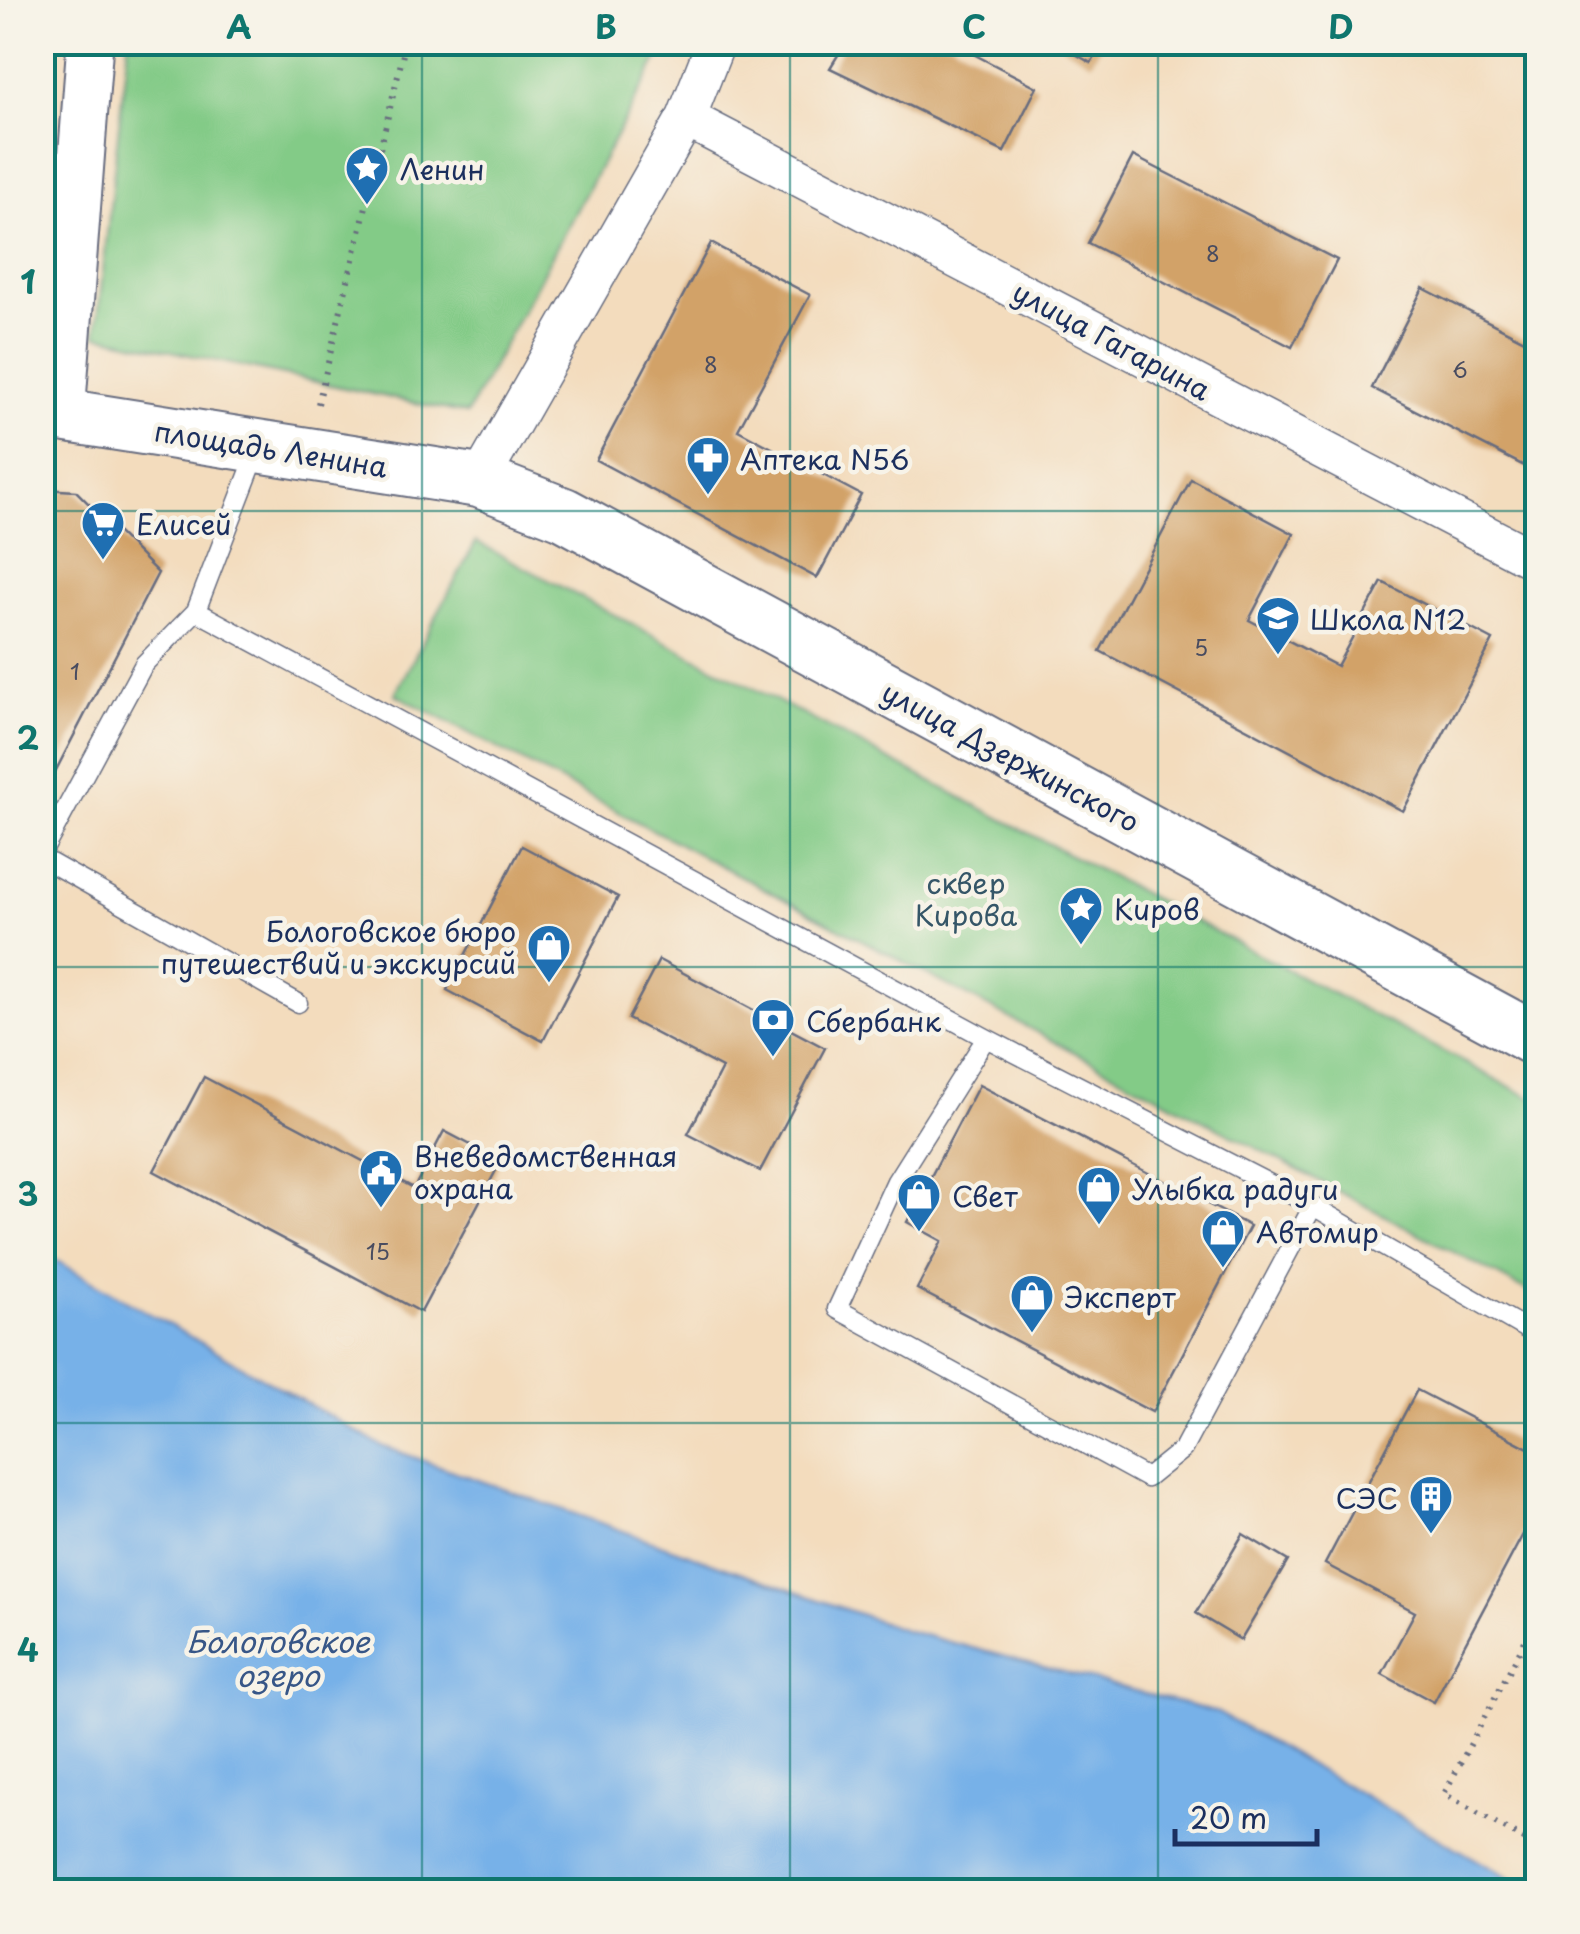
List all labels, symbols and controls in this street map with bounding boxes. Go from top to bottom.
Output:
text: A [226,2,252,50]
text: B [595,2,617,50]
text: C [962,2,986,50]
text: D [1328,2,1354,50]
place icon: Ленин [344,145,390,206]
place label: Ленин [400,147,485,190]
house number: 8 [1206,236,1220,269]
text: 1 [20,257,36,305]
street label: улица Гагарина [1005,270,1219,410]
house number: 8 [704,347,718,380]
house number: 6 [1452,352,1468,385]
street label: площадь Ленина [151,408,391,488]
pharmacy icon: Аптека N56 [685,435,731,496]
place label: Аптека N56 [740,437,909,480]
supermarket icon: Елисей [80,500,126,561]
place label: Елисей [136,502,232,545]
school or university icon: Школа N12 [1255,595,1301,656]
place label: Школа N12 [1310,597,1466,640]
house number: 5 [1194,630,1208,663]
house number: 1 [70,654,80,687]
street label: улица Дзержинского [874,670,1148,842]
text: 2 [17,713,39,761]
park label: сквер Кирова [915,861,1018,936]
place icon: Киров [1058,885,1104,946]
place label: Киров [1114,887,1200,930]
place label: Бологовское бюро путешествий и экскурсий [161,909,516,984]
shop icon: Бологовское бюро путешествий и экскурсий [526,923,572,984]
bank icon: Сбербанк [750,997,796,1058]
place label: Сбербанк [806,999,941,1042]
place label: Вневедомственная охрана [414,1134,677,1209]
public building icon: Вневедомственная охрана [358,1148,404,1209]
shop icon: Улыбка радуги [1076,1165,1122,1226]
place label: Улыбка радуги [1132,1167,1339,1210]
text: 3 [18,1169,38,1217]
shop icon: Свет [896,1172,942,1233]
place label: Свет [952,1174,1018,1217]
shop icon: Автомир [1200,1208,1246,1269]
place label: Автомир [1256,1210,1379,1253]
house number: 15 [366,1234,390,1267]
shop icon: Эксперт [1009,1273,1055,1334]
place label: Эксперт [1064,1275,1176,1318]
building icon: СЭС [1408,1474,1454,1535]
place label: СЭС [1335,1476,1398,1519]
water label: Бологовское озеро [186,1618,371,1697]
text: 4 [17,1625,39,1673]
scale bar [1175,1784,1318,1846]
text: 20 m [1190,1794,1267,1839]

